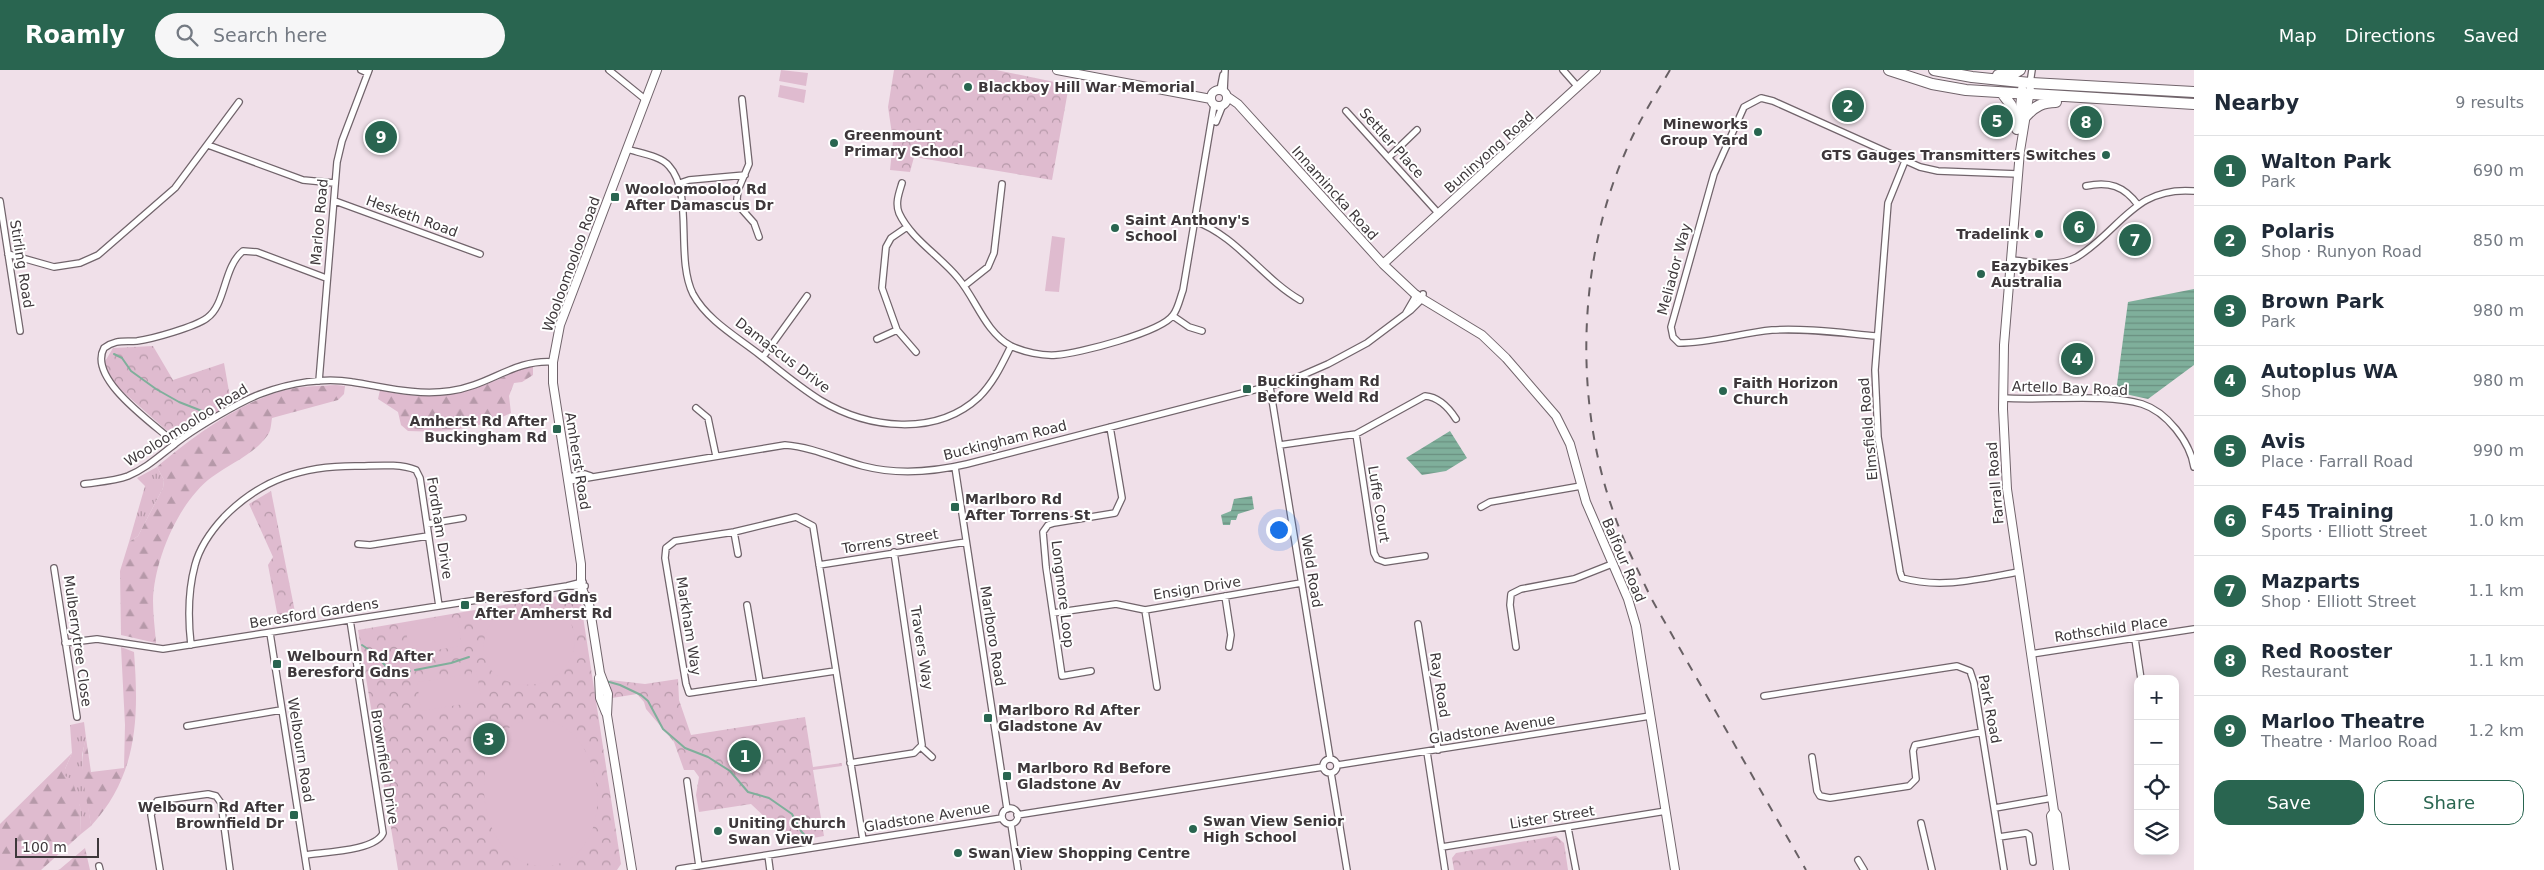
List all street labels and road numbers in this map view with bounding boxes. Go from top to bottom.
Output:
street label: Settler Place [1356,105,1428,181]
street label: Buninyong Road [1441,108,1537,196]
street label: Innamincka Road [1289,143,1381,243]
street label: Marloo Road [307,178,331,266]
street label: Hesketh Road [364,192,460,240]
street label: Wooloomooloo Road [539,194,603,334]
street label: Stirling Road [7,219,37,309]
street label: Meliador Way [1654,221,1694,317]
street label: Damascus Drive [732,314,834,396]
street label: Elmsfield Road [1856,377,1880,481]
street label: Artello Bay Road [2012,378,2128,398]
street label: Wooloomooloo Road [121,380,251,470]
street label: Amherst Road [562,411,594,511]
street label: Buckingham Road [942,417,1068,463]
street label: Farrall Road [1983,441,2007,525]
street label: Luffe Court [1365,464,1393,544]
street label: Fordham Drive [424,476,456,580]
street label: Balfour Road [1599,516,1649,604]
street label: Torrens Street [840,525,940,557]
street label: Weld Road [1298,533,1326,609]
street label: Longmore Loop [1048,539,1078,649]
street label: Ensign Drive [1152,573,1242,603]
street label: Mulberrytree Close [61,574,95,708]
street label: Markham Way [673,575,705,677]
street label: Marlboro Road [977,585,1009,687]
street label: Beresford Gardens [248,595,380,631]
street label: Travers Way [907,604,937,691]
street label: Rothschild Place [2053,613,2169,645]
street label: Ray Road [1427,651,1453,719]
street label: Park Road [1975,673,2005,745]
street label: Welbourn Road [285,696,317,804]
street label: Brownfield Drive [368,708,402,826]
street label: Gladstone Avenue [1428,711,1556,747]
street label: Gladstone Avenue [863,799,991,835]
street label: Lister Street [1508,802,1596,832]

